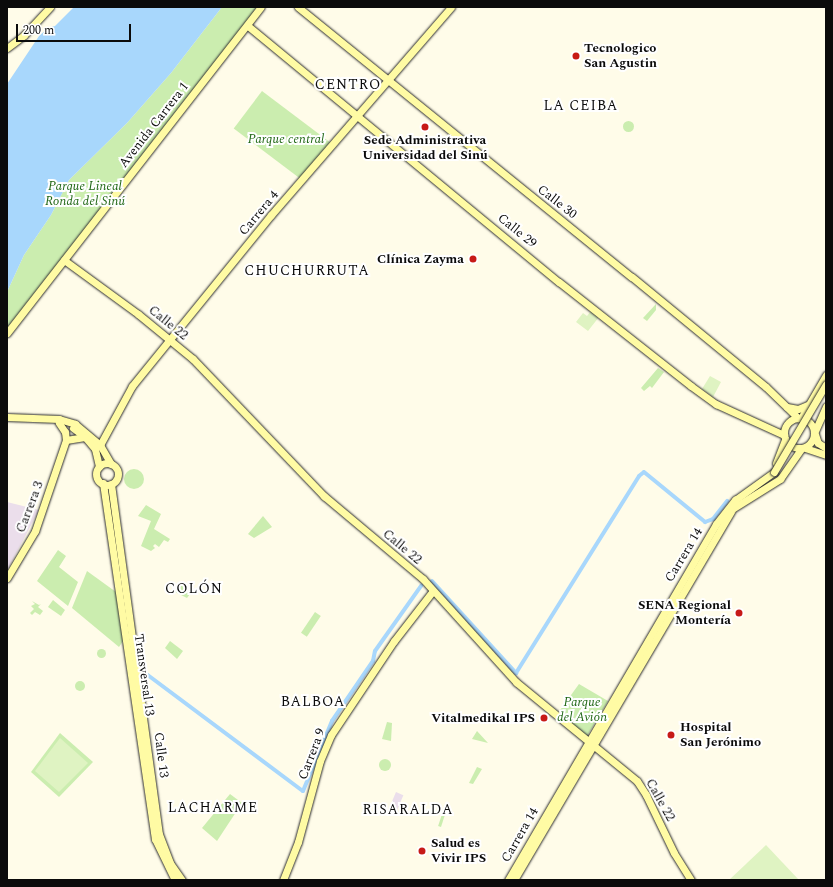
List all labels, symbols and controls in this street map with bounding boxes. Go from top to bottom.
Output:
scale bar [18,16,133,42]
text: 200 m [23,21,54,40]
place label: Tecnologico San Agustin [584,41,657,72]
marker: Tecnologico San Agustin [571,51,581,61]
district label: CENTRO [315,77,381,93]
street label: Avenida Carrera 1 [116,79,192,171]
district label: LA CEIBA [544,98,618,114]
marker: Sede Administrativa Universidad del Sinú [420,122,430,132]
park label: Parque central [248,131,324,147]
place label: Sede Administrativa Universidad del Sinú [362,133,488,164]
park label: Parque Lineal Ronda del Sinú [45,179,125,210]
street label: Calle 30 [534,182,580,222]
street label: Carrera 4 [236,187,282,239]
street label: Calle 29 [494,210,540,252]
place label: Clínica Zayma [377,251,464,267]
marker: Clínica Zayma [467,253,479,265]
district label: CHUCHURRUTA [244,263,370,279]
street label: Calle 22 [145,302,191,344]
street label: Carrera 3 [13,479,47,535]
street label: Carrera 14 [662,525,706,585]
street label: Calle 22 [379,526,425,568]
district label: COLÓN [165,581,223,597]
place label: SENA Regional Montería [638,598,731,629]
marker: SENA Regional Montería [734,608,744,618]
street label: Transversal 13 [131,633,157,717]
district label: BALBOA [281,694,345,710]
park label: Parque del Avión [557,695,607,726]
place label: Vitalmedikal IPS [431,710,535,726]
marker: Vitalmedikal IPS [538,712,550,724]
place label: Hospital San Jerónimo [680,720,761,751]
street label: Carrera 9 [295,726,329,782]
marker: Hospital San Jerónimo [665,729,677,741]
street label: Calle 13 [150,731,172,779]
street label: Calle 22 [642,776,678,824]
district label: LACHARME [168,800,258,816]
district label: RISARALDA [363,802,453,818]
street label: Carrera 14 [498,805,542,865]
place label: Salud es Vivir IPS [431,836,486,867]
marker: Salud es Vivir IPS [416,845,428,857]

